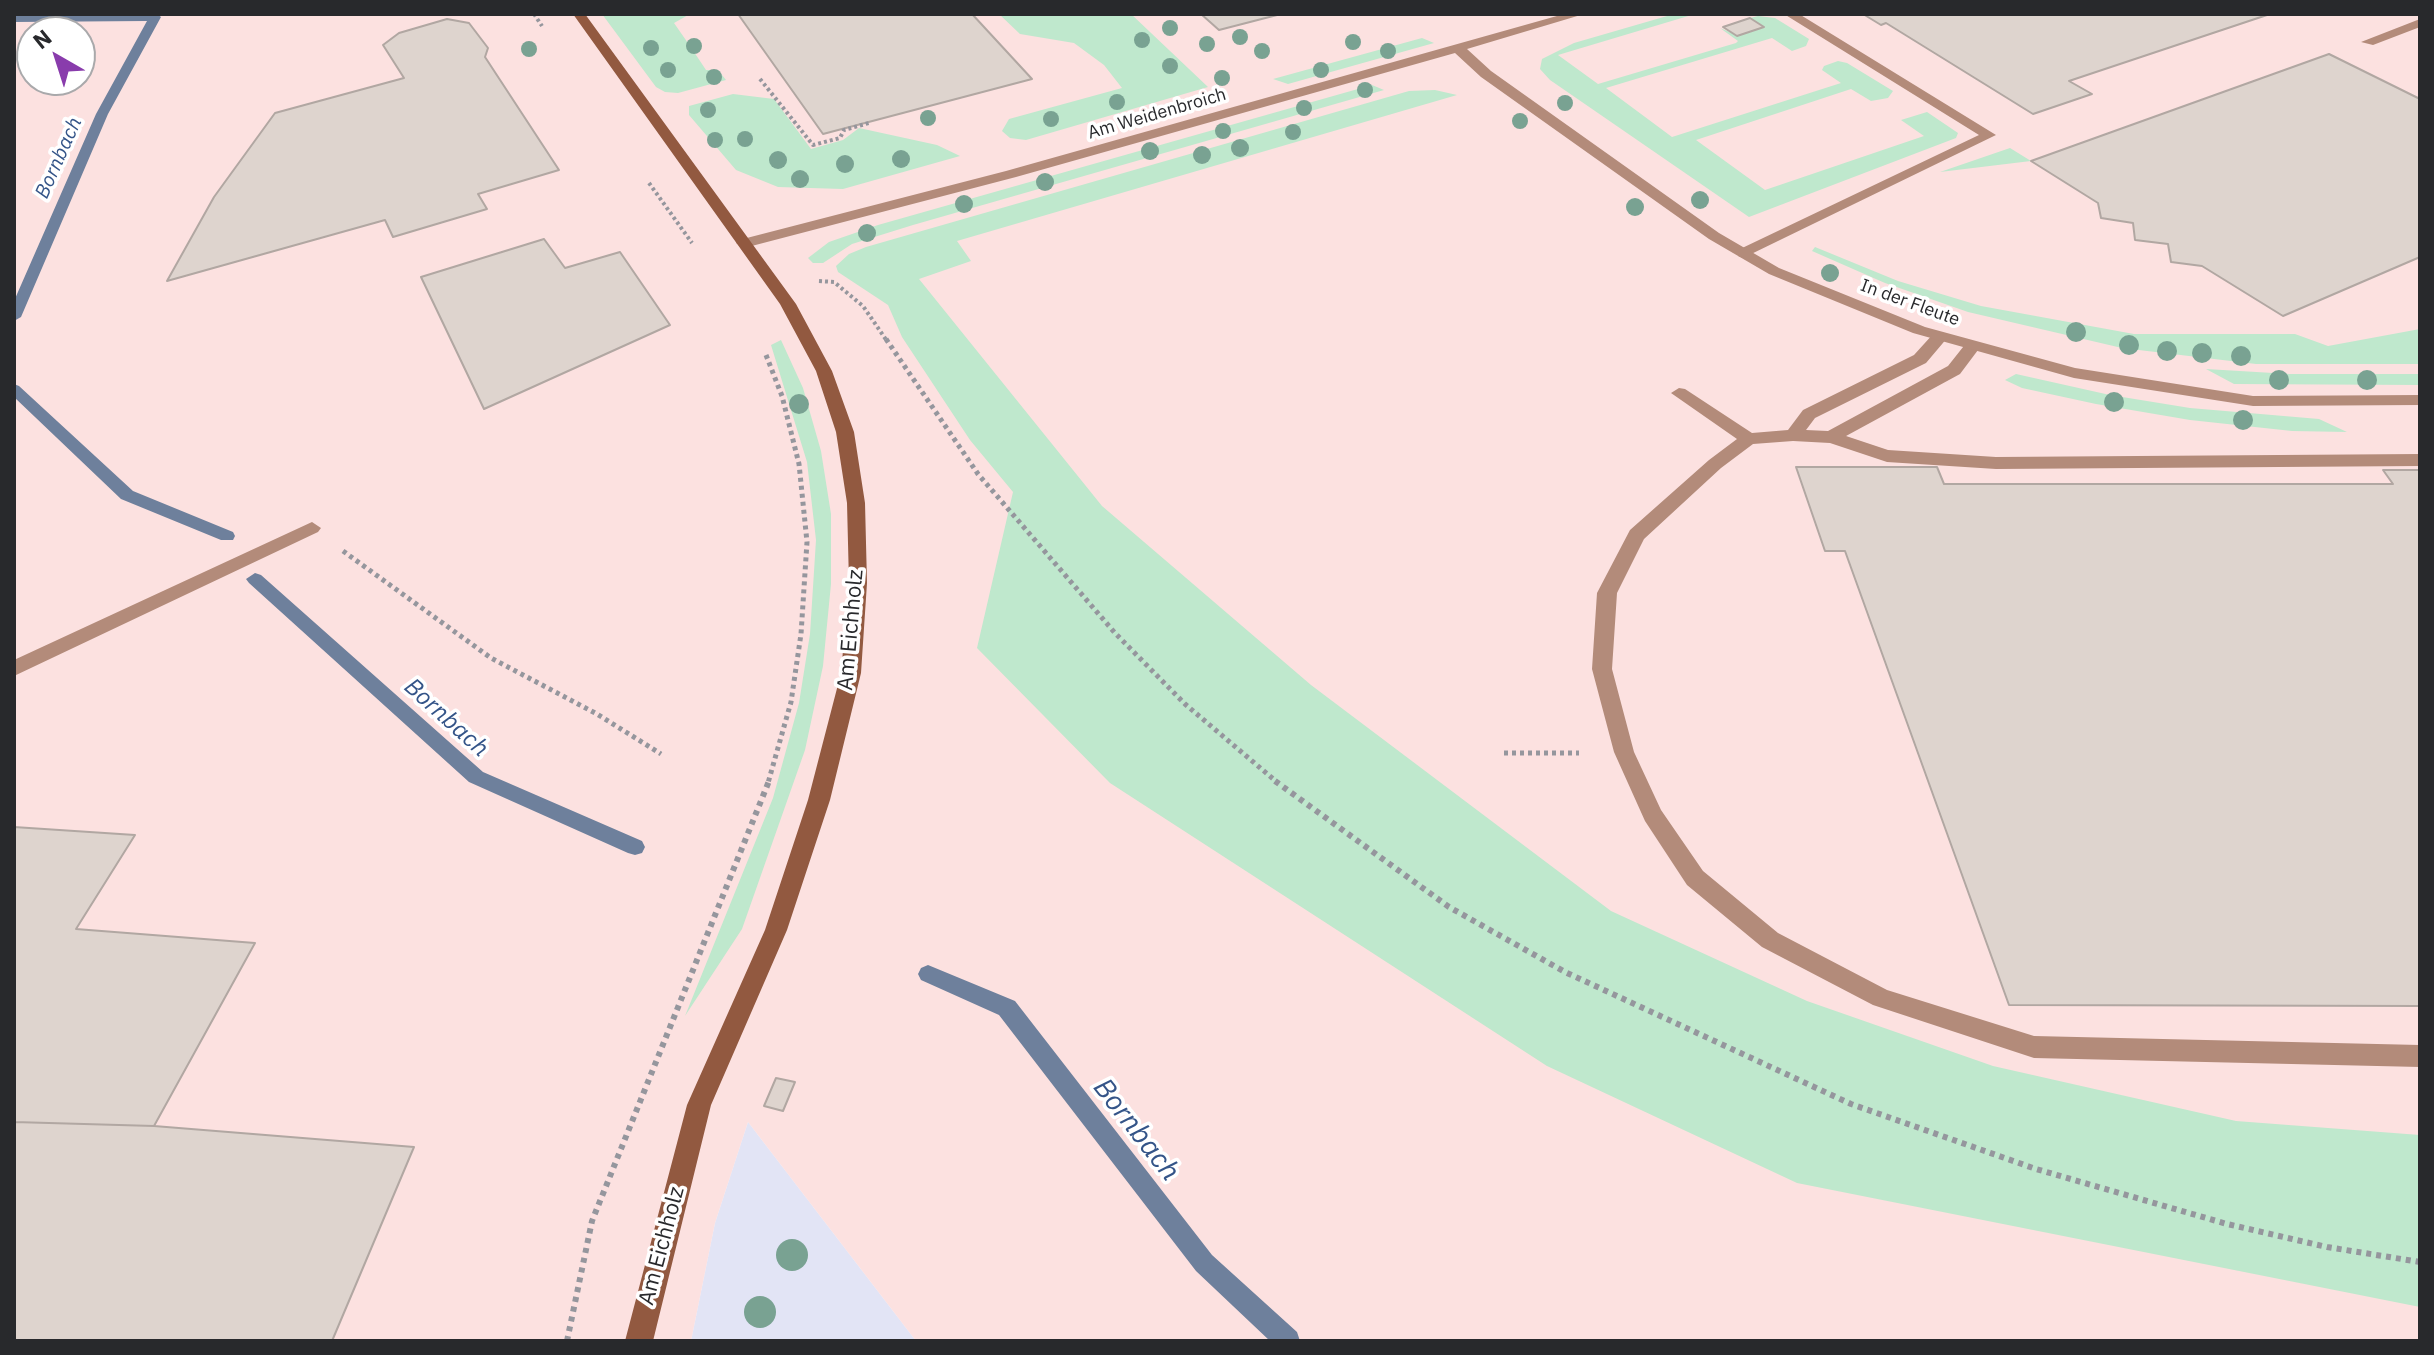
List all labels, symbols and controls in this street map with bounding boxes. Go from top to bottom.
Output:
north arrow [16,16,96,96]
text: N [27,22,57,55]
street label: Am Weidenbroich [1085,84,1229,144]
water label: Bornbach [31,114,87,202]
street label: In der Fleute [1857,275,1963,331]
street label: Am Eichholz [833,568,869,692]
water label: Bornbach [398,673,494,763]
water label: Bornbach [1086,1072,1186,1188]
street label: Am Eichholz [634,1184,690,1308]

